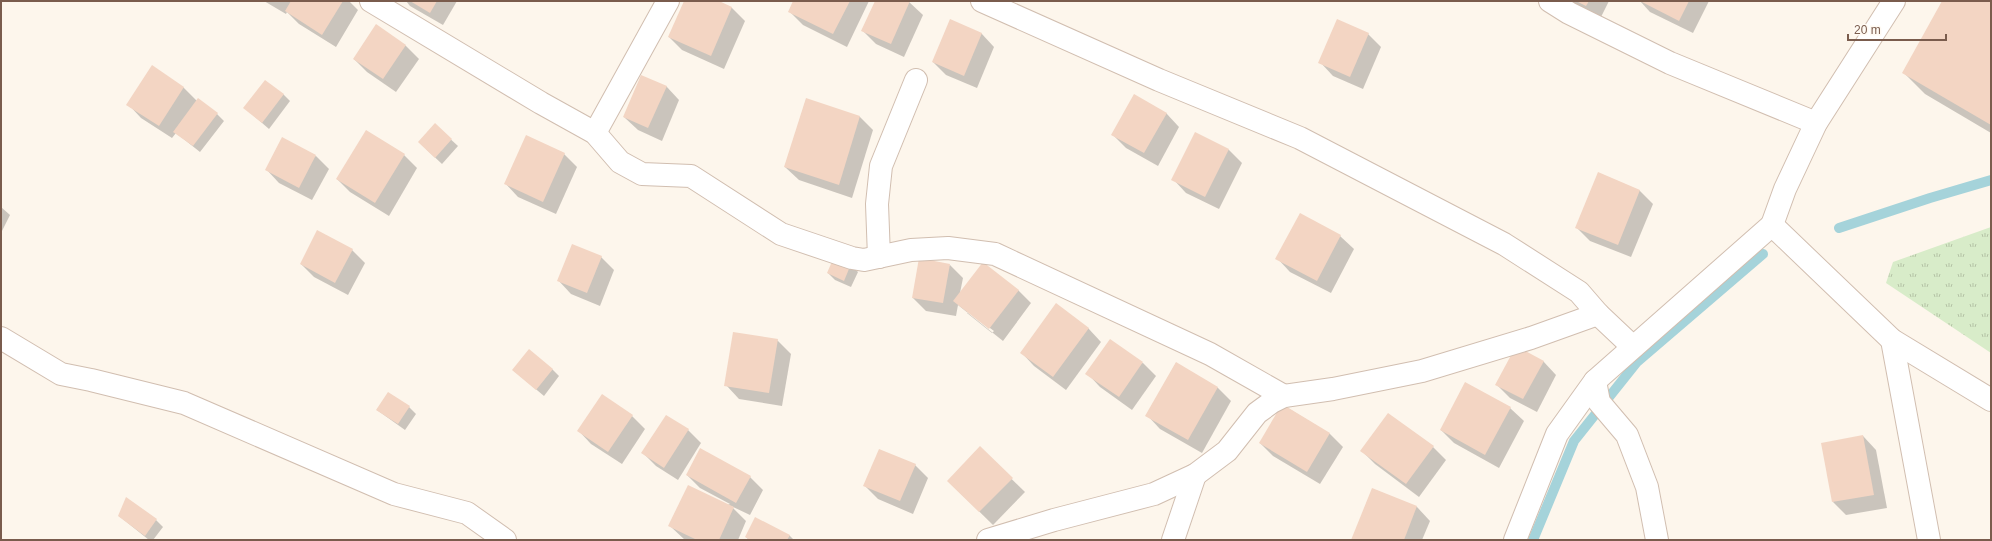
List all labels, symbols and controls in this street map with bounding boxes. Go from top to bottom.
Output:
scale bar [1848,16,1946,42]
text: 20 m [1854,23,1881,37]

